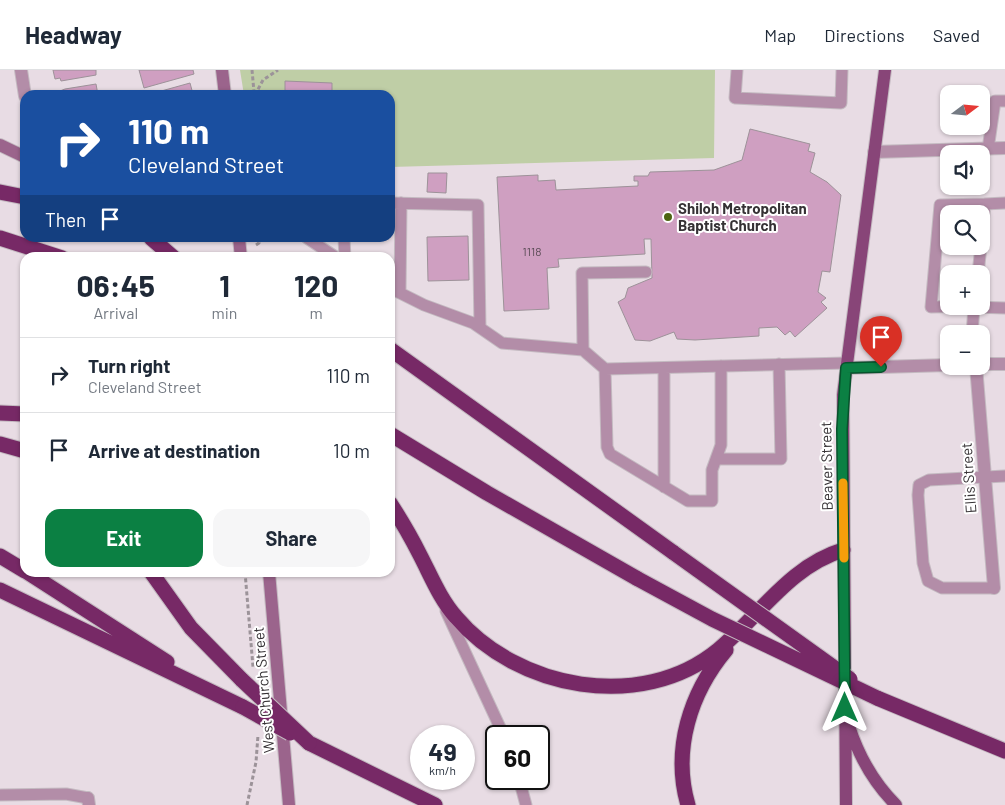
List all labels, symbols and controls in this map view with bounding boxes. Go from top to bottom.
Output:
text: Headway [25,20,122,49]
text: Map [764,24,796,46]
text: Directions [824,24,905,46]
text: Saved [933,24,980,46]
north arrow [940,85,990,135]
map controls [940,85,990,375]
text: 110 m [128,109,209,151]
icon: right [45,110,110,175]
button: sound [940,145,990,195]
text: Cleveland Street [128,151,284,177]
place label: Shiloh Metropolitan Baptist Church [678,199,807,234]
icon: arrive [96,205,124,233]
button: search [940,205,990,255]
text: Then [45,208,86,231]
marker: Shiloh Metropolitan Baptist Church [662,211,674,223]
house number: 1118 [523,244,541,258]
button: + [940,265,990,315]
text: 06:45 [77,267,155,303]
text: 1 [219,267,230,303]
text: 120 [294,267,338,303]
text: Arrival [93,303,138,322]
text: min [211,303,237,322]
text: m [310,303,323,322]
pin [860,316,902,367]
icon: arrive [867,323,895,351]
button: − [940,325,990,375]
text: Turn right [88,354,170,377]
icon: right [45,361,73,389]
text: 110 m [326,364,370,387]
text: Cleveland Street [88,377,202,396]
street label: Beaver Street [816,421,836,511]
icon: arrive [45,436,73,464]
text: Arrive at destination [88,439,260,462]
text: 10 m [333,439,370,462]
street label: Ellis Street [957,442,979,514]
button: Exit [45,509,203,567]
button: Share [213,509,370,567]
street label: West Church Street [249,626,277,754]
position arrow [818,681,870,733]
speed limit sign: 60 [485,725,550,790]
text: 49 [428,736,457,766]
text: km/h [429,763,456,777]

